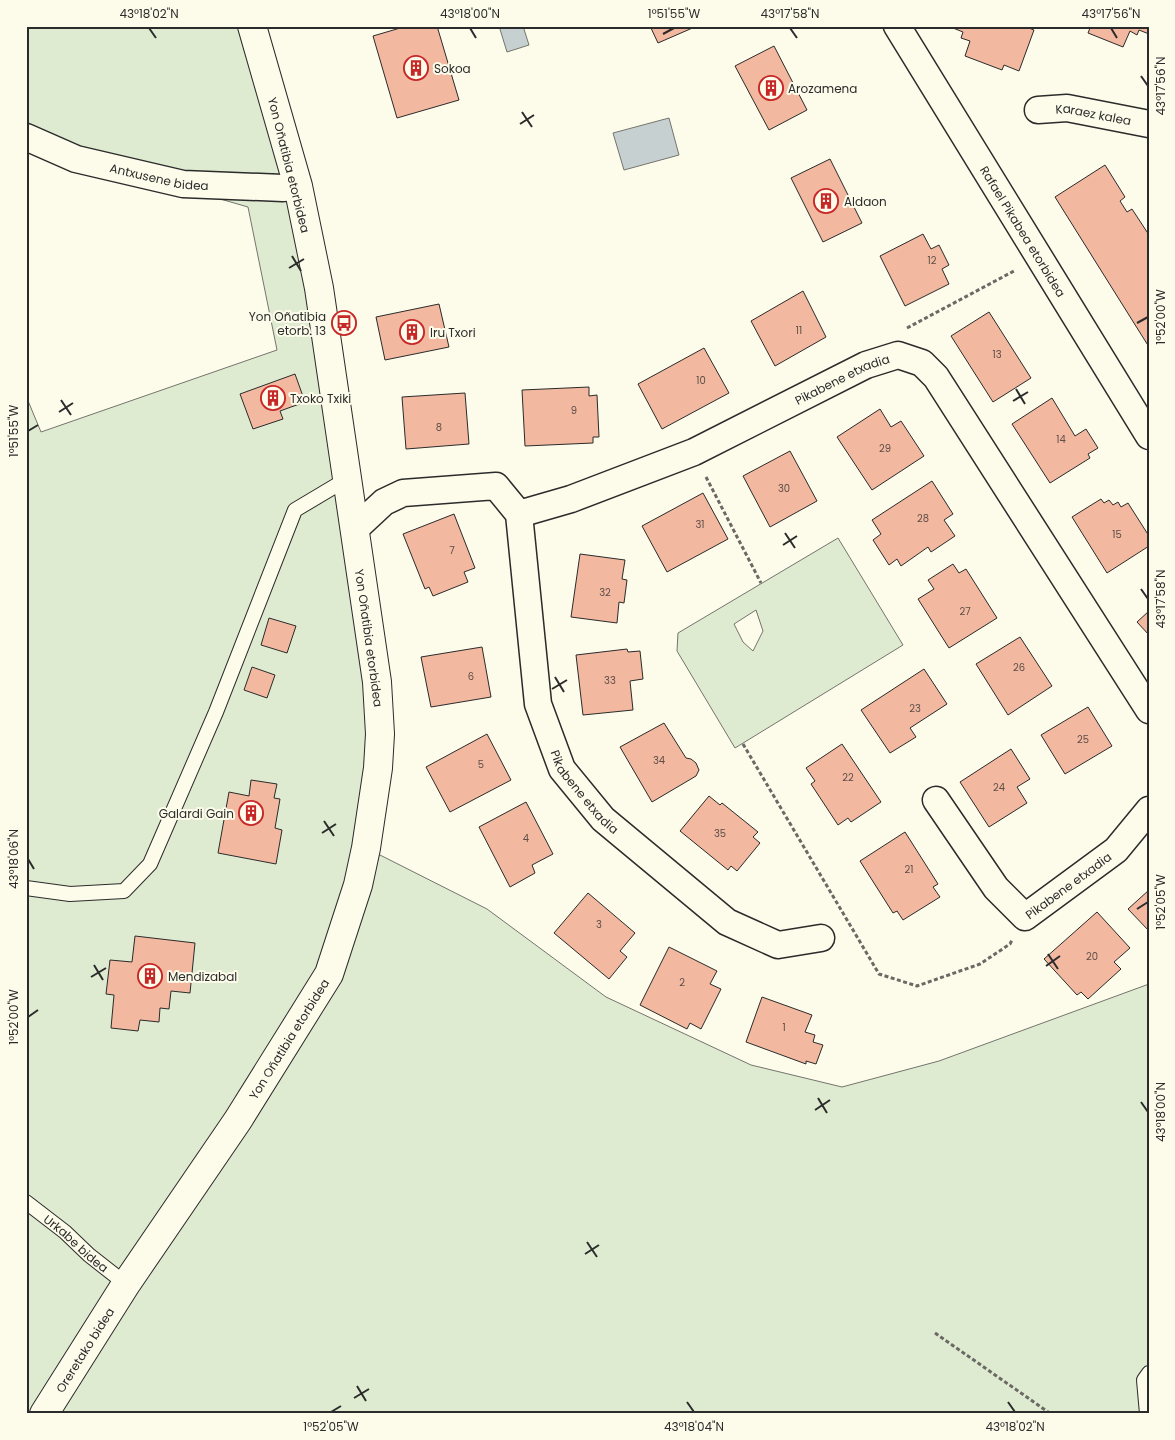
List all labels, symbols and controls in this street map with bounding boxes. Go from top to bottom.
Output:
text: 43°18'02"N [119,5,179,22]
text: 43°18'00"N [440,5,500,22]
text: 1°51'55"W [648,5,700,22]
text: 43°17'58"N [761,5,819,22]
text: 43°17'56"N [1082,5,1140,22]
building icon: Sokoa [403,55,429,81]
text: 43°17'56"N [1152,57,1169,115]
place label: Sokoa [434,60,471,77]
building icon: Arozamena [758,75,784,101]
place label: Arozamena [788,80,857,97]
street label: Yon Oñatibia etorbidea [264,95,314,235]
street label: Karaez kalea [1055,99,1133,129]
street label: Antxusene bidea [108,159,209,194]
street label: Rafael Pikabea etorbidea [976,163,1070,300]
building icon: Aldaon [813,188,839,214]
place label: Aldaon [844,193,887,210]
house number: 12 [928,253,937,268]
text: 1°52'00"W [1152,289,1169,345]
place label: Yon Oñatibia etorb. 13 [249,308,326,339]
bus stop icon: Yon Oñatibia etorb. 13 [331,310,357,336]
building icon: Iru Txori [399,319,425,345]
house number: 11 [796,323,802,338]
place label: Iru Txori [430,324,476,341]
house number: 13 [992,347,1002,362]
street label: Pikabene etxadia [792,350,891,408]
house number: 10 [696,373,706,388]
building icon: Txoko Txiki [260,385,286,411]
place label: Txoko Txiki [290,390,351,407]
house number: 9 [571,403,577,418]
text: 1°51'55"W [5,405,22,457]
house number: 8 [436,420,442,435]
house number: 14 [1056,432,1066,447]
house number: 29 [879,441,891,456]
house number: 30 [778,481,790,496]
house number: 28 [917,511,929,526]
house number: 31 [695,517,705,532]
house number: 15 [1112,527,1122,542]
house number: 7 [449,543,455,558]
street label: Yon Oñatibia etorbidea [351,568,387,708]
text: 43°17'58"N [1152,570,1169,628]
house number: 32 [599,585,611,600]
house number: 27 [959,604,971,619]
house number: 26 [1013,660,1025,675]
house number: 6 [468,669,474,684]
house number: 33 [604,673,616,688]
house number: 23 [909,701,921,716]
house number: 25 [1077,732,1089,747]
street label: Pikabene etxadia [547,747,623,837]
house number: 34 [653,753,665,768]
house number: 5 [478,757,484,772]
house number: 22 [842,770,854,785]
house number: 24 [993,780,1005,795]
building icon: Galardi Gain [238,800,264,826]
place label: Galardi Gain [159,805,234,822]
house number: 35 [714,826,726,841]
text: 43°18'06"N [5,829,22,889]
house number: 4 [523,831,529,846]
street label: Pikabene etxadia [1022,848,1115,923]
house number: 21 [905,862,913,877]
text: 1°52'05"W [1152,874,1169,930]
house number: 3 [596,917,602,932]
house number: 20 [1086,949,1098,964]
building icon: Mendizabal [137,963,163,989]
place label: Mendizabal [168,968,237,985]
street label: Yon Oñatibia etorbidea [245,975,333,1102]
house number: 2 [679,975,685,990]
text: 1°52'00"W [5,989,22,1045]
house number: 1 [782,1020,786,1035]
text: 43°18'00"N [1152,1082,1169,1142]
street label: Urkabe bidea [40,1210,112,1276]
street label: Oreretako bidea [51,1304,118,1396]
text: 1°52'05"W [303,1418,359,1435]
text: 43°18'04"N [664,1418,724,1435]
text: 43°18'02"N [985,1418,1045,1435]

